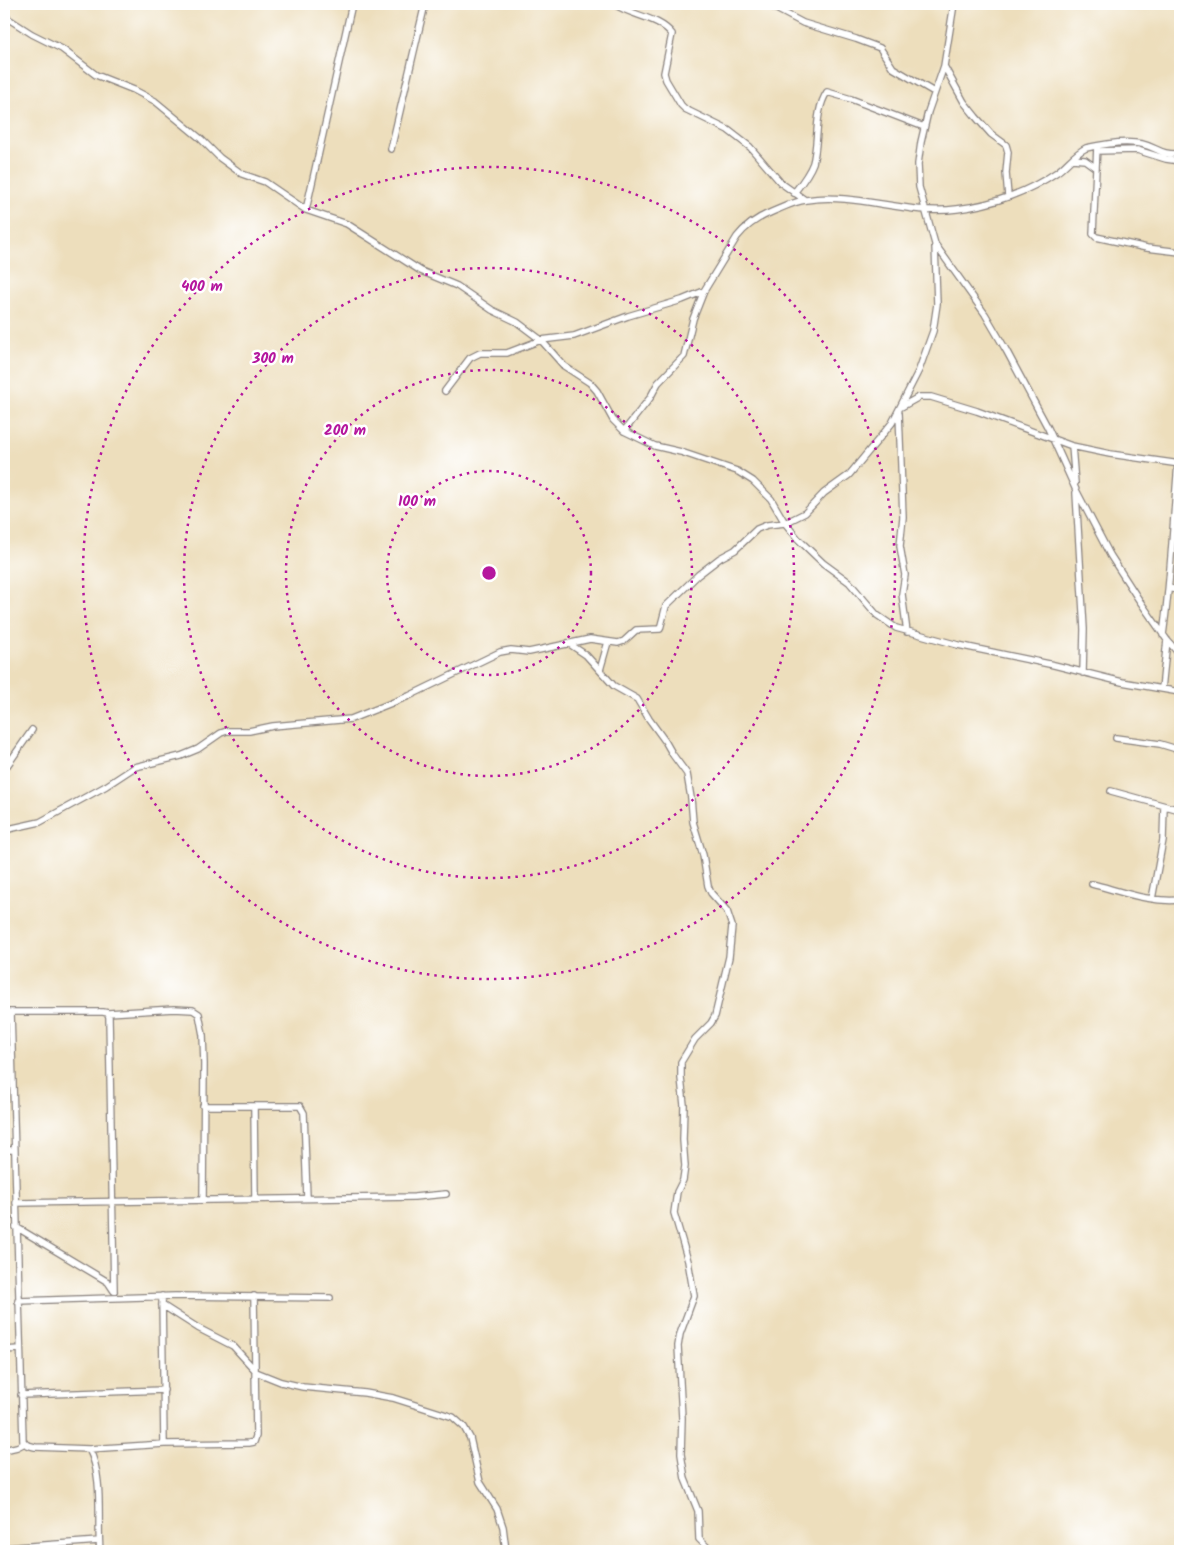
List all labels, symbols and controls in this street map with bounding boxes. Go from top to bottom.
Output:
text: 400 m [181,275,223,299]
text: 300 m [251,347,294,371]
text: 200 m [324,419,366,443]
text: 100 m [398,490,436,514]
centre of rings [480,564,498,582]

